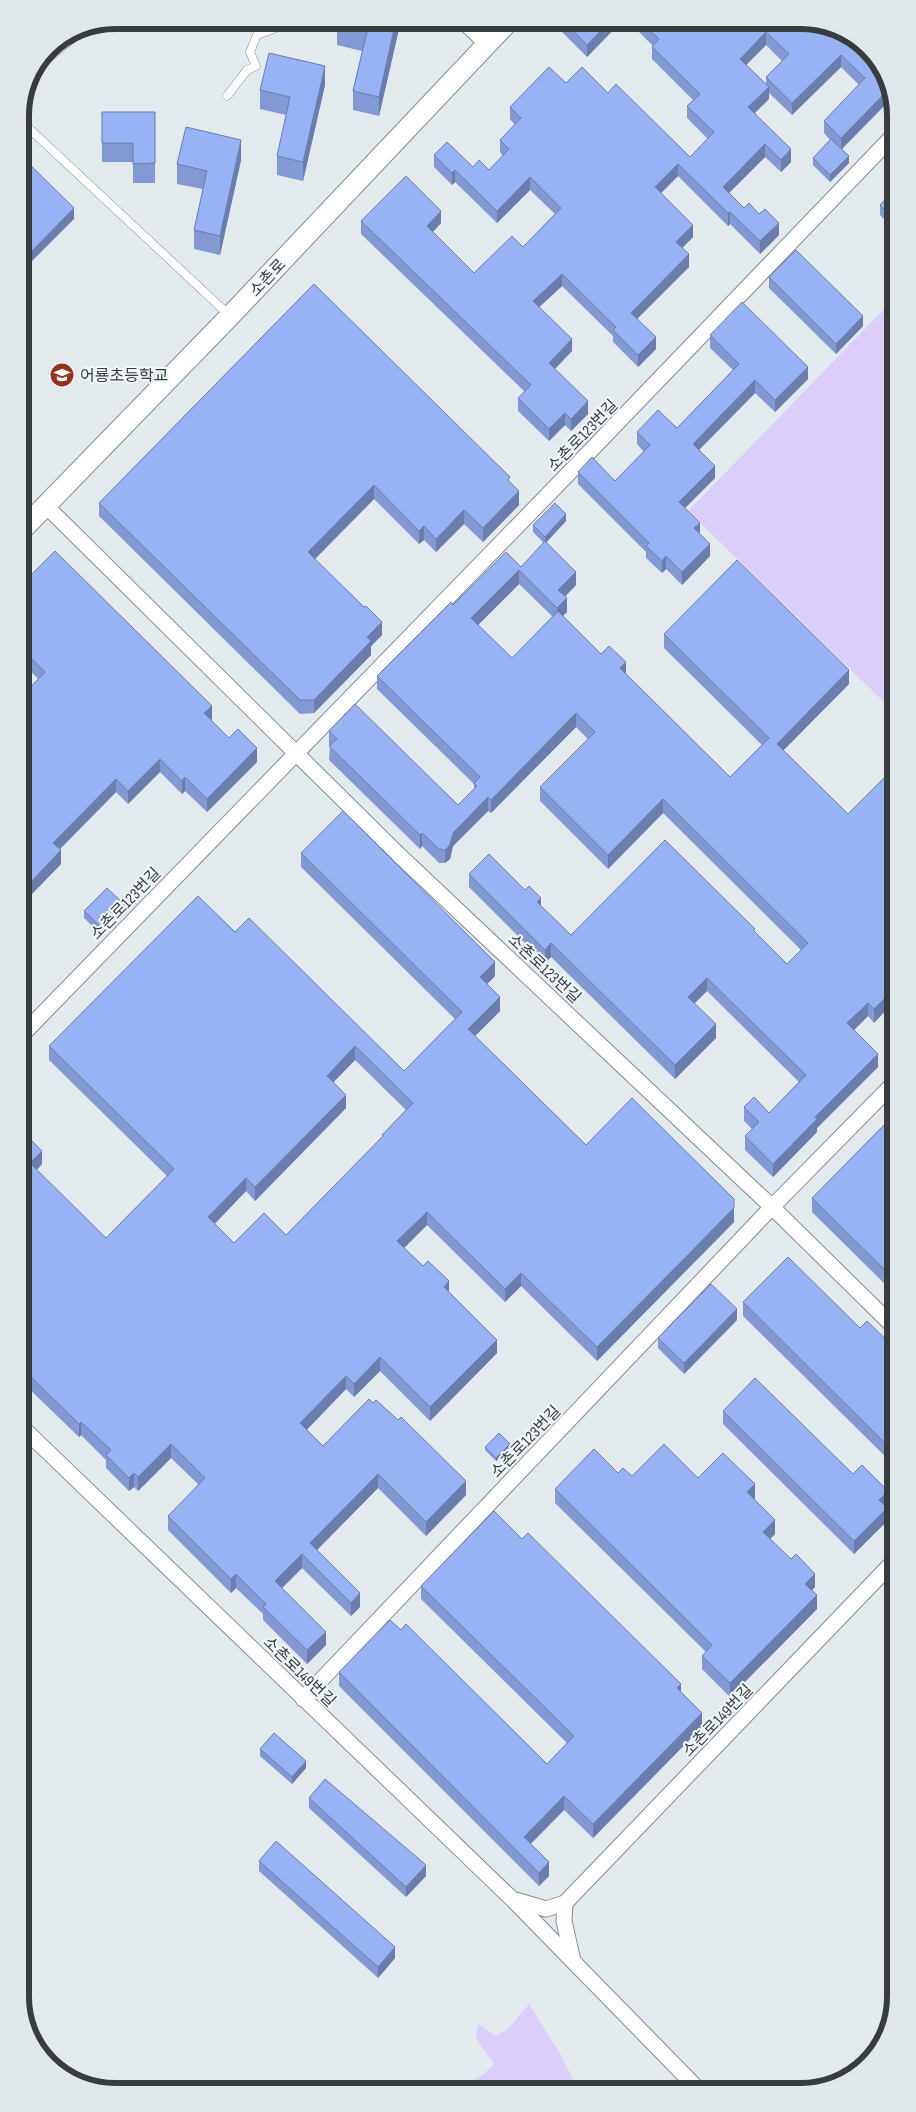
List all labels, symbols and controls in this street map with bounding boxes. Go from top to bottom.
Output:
street label: 소촌로 [246,255,290,301]
school or university icon: 어룡초등학교 [49,362,75,388]
place label: 어룡초등학교 [80,367,168,386]
street label: 소촌로123번길 [544,396,622,476]
street label: 소촌로123번길 [87,864,165,944]
street label: 소촌로123번길 [504,931,584,1008]
street label: 소촌로123번길 [487,1402,565,1482]
street label: 소촌로149번길 [259,1633,339,1711]
street label: 소촌로149번길 [679,1681,757,1761]

